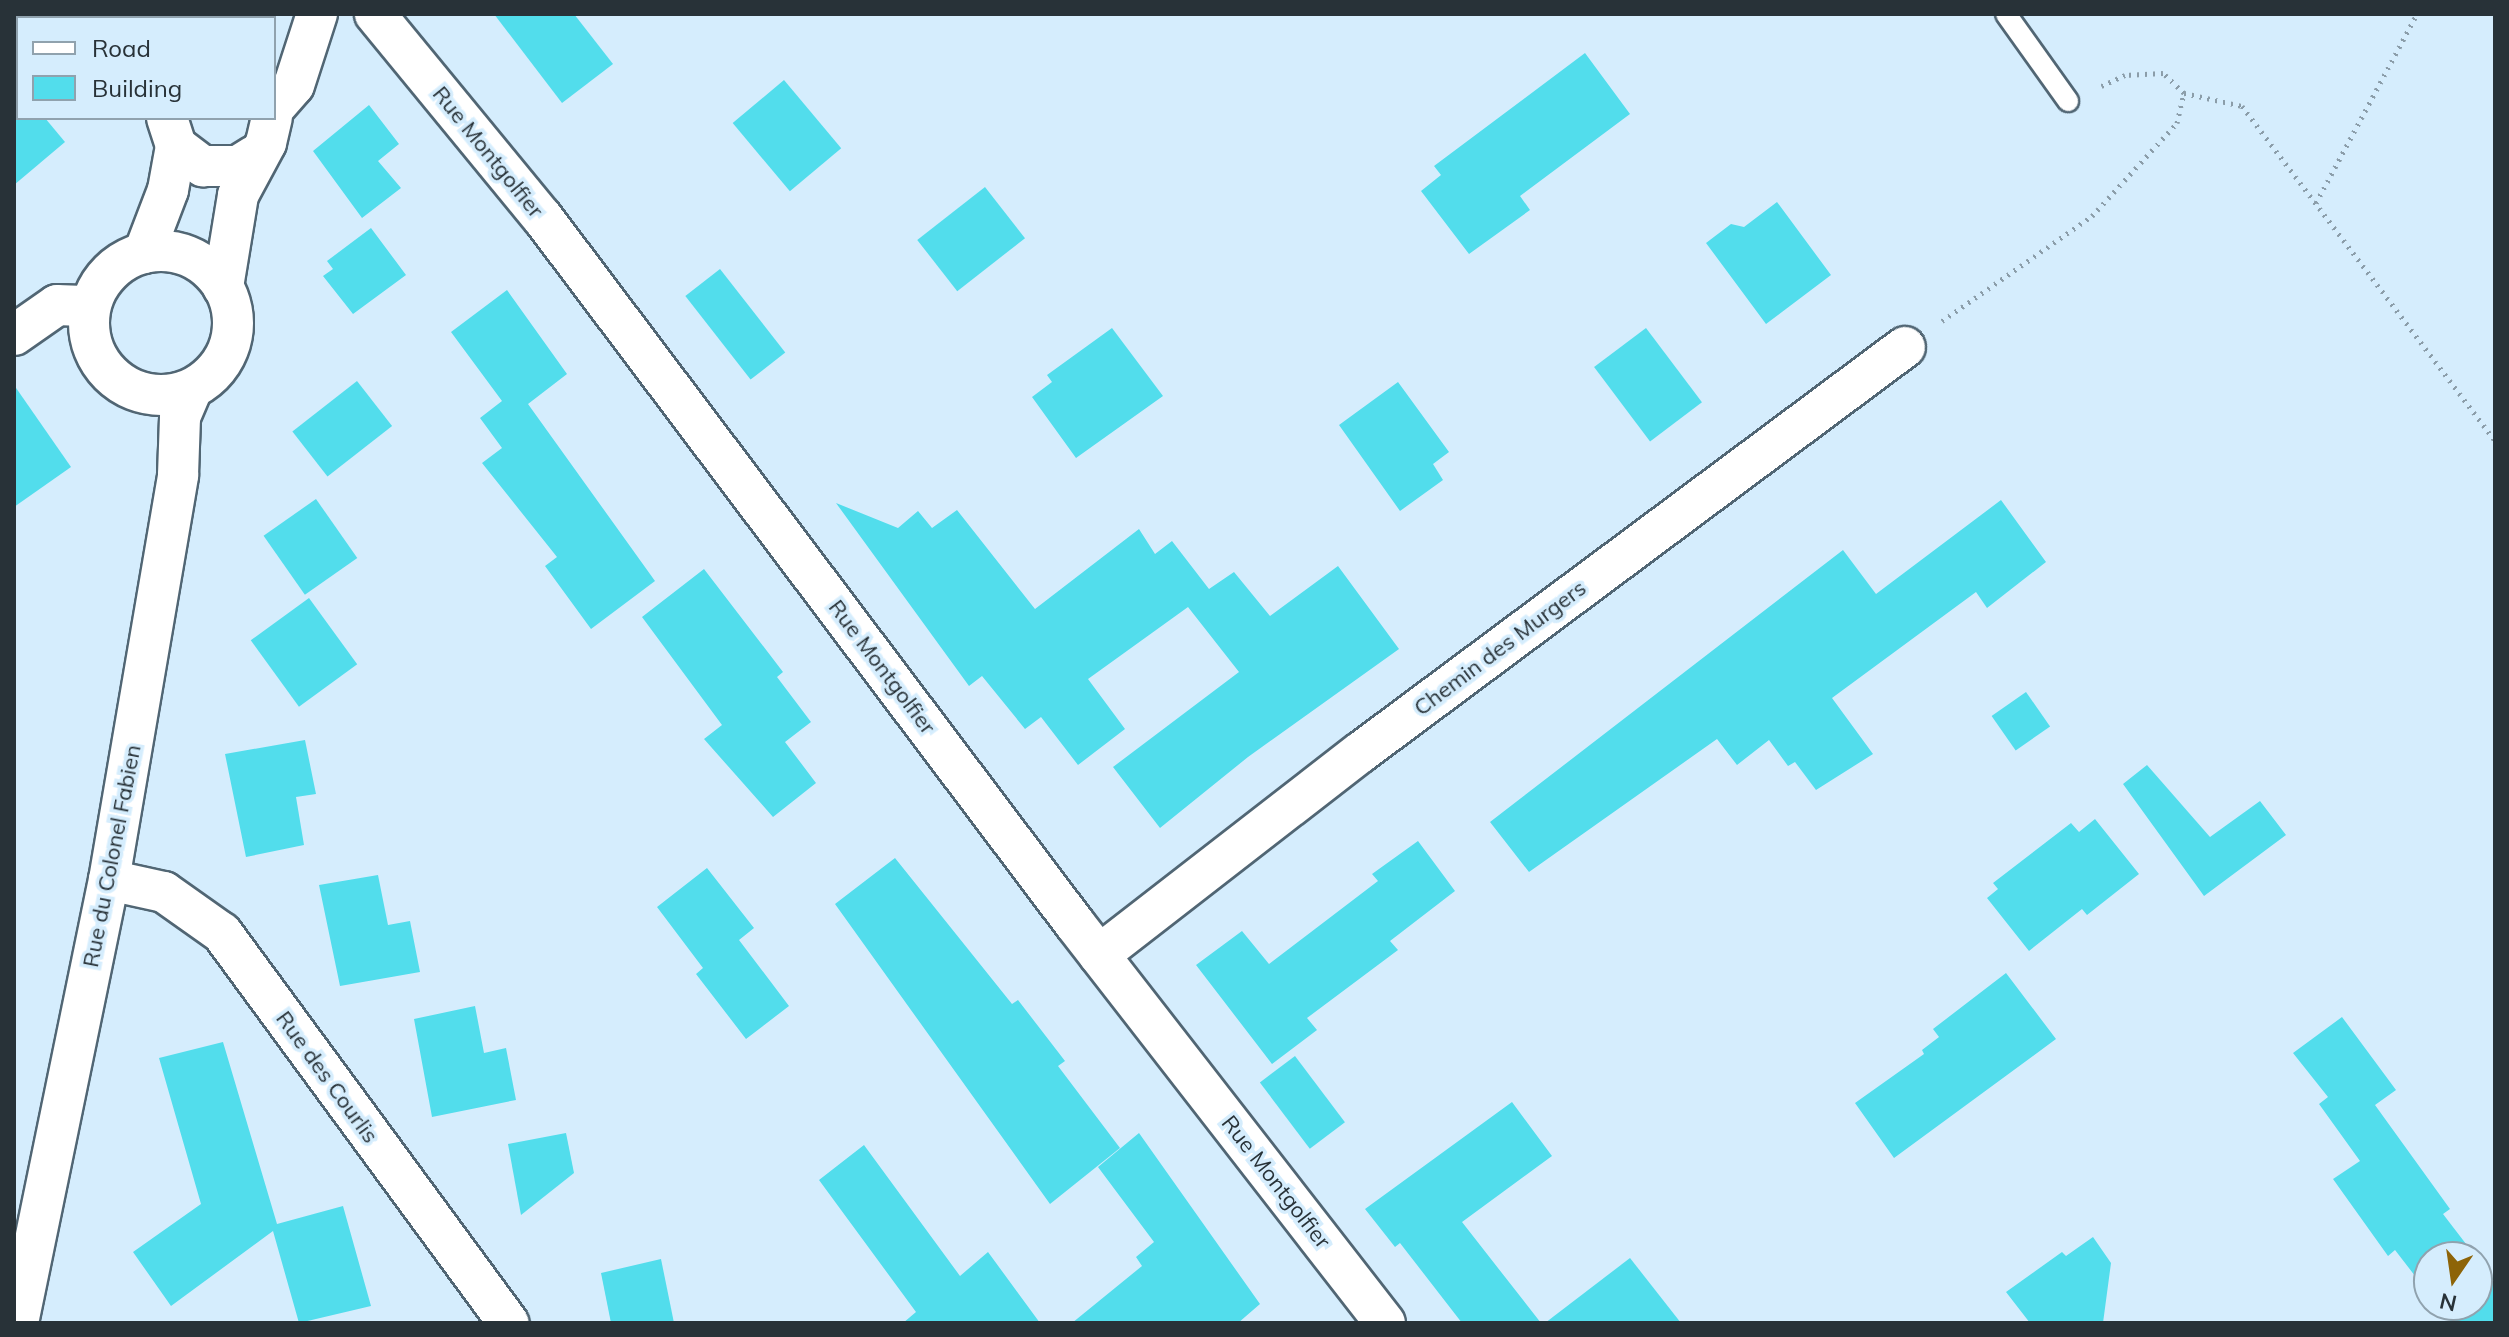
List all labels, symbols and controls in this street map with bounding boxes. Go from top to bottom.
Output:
legend [16,16,276,120]
text: Road [92,33,151,63]
text: Building [92,73,182,103]
street label: Rue Montgolfier [427,81,549,223]
street label: Chemin des Murgers [1409,575,1591,721]
street label: Rue Montgolfier [823,595,941,739]
street label: Rue du Colonel Fabien [77,742,147,970]
street label: Rue des Courlis [270,1006,384,1148]
street label: Rue Montgolfier [1216,1110,1336,1254]
north arrow [2413,1241,2493,1321]
text: N [2437,1287,2459,1318]

